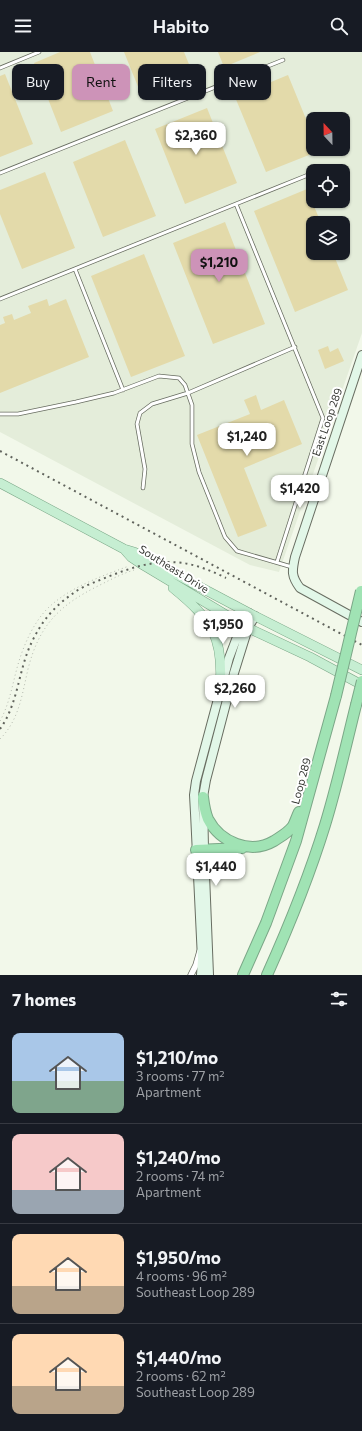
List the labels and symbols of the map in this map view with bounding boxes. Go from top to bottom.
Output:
north arrow [306,112,350,156]
pin: $2,360 [163,122,229,156]
pin: $1,210 [186,249,252,283]
street label: East Loop 289 [309,386,344,458]
pin: $1,240 [214,423,280,457]
pin: $1,420 [267,475,333,509]
street label: Southeast Drive [137,542,212,595]
pin: $1,950 [190,611,256,645]
pin: $2,260 [202,675,268,709]
street label: Loop 289 [288,756,313,805]
pin: $1,440 [183,853,249,887]

